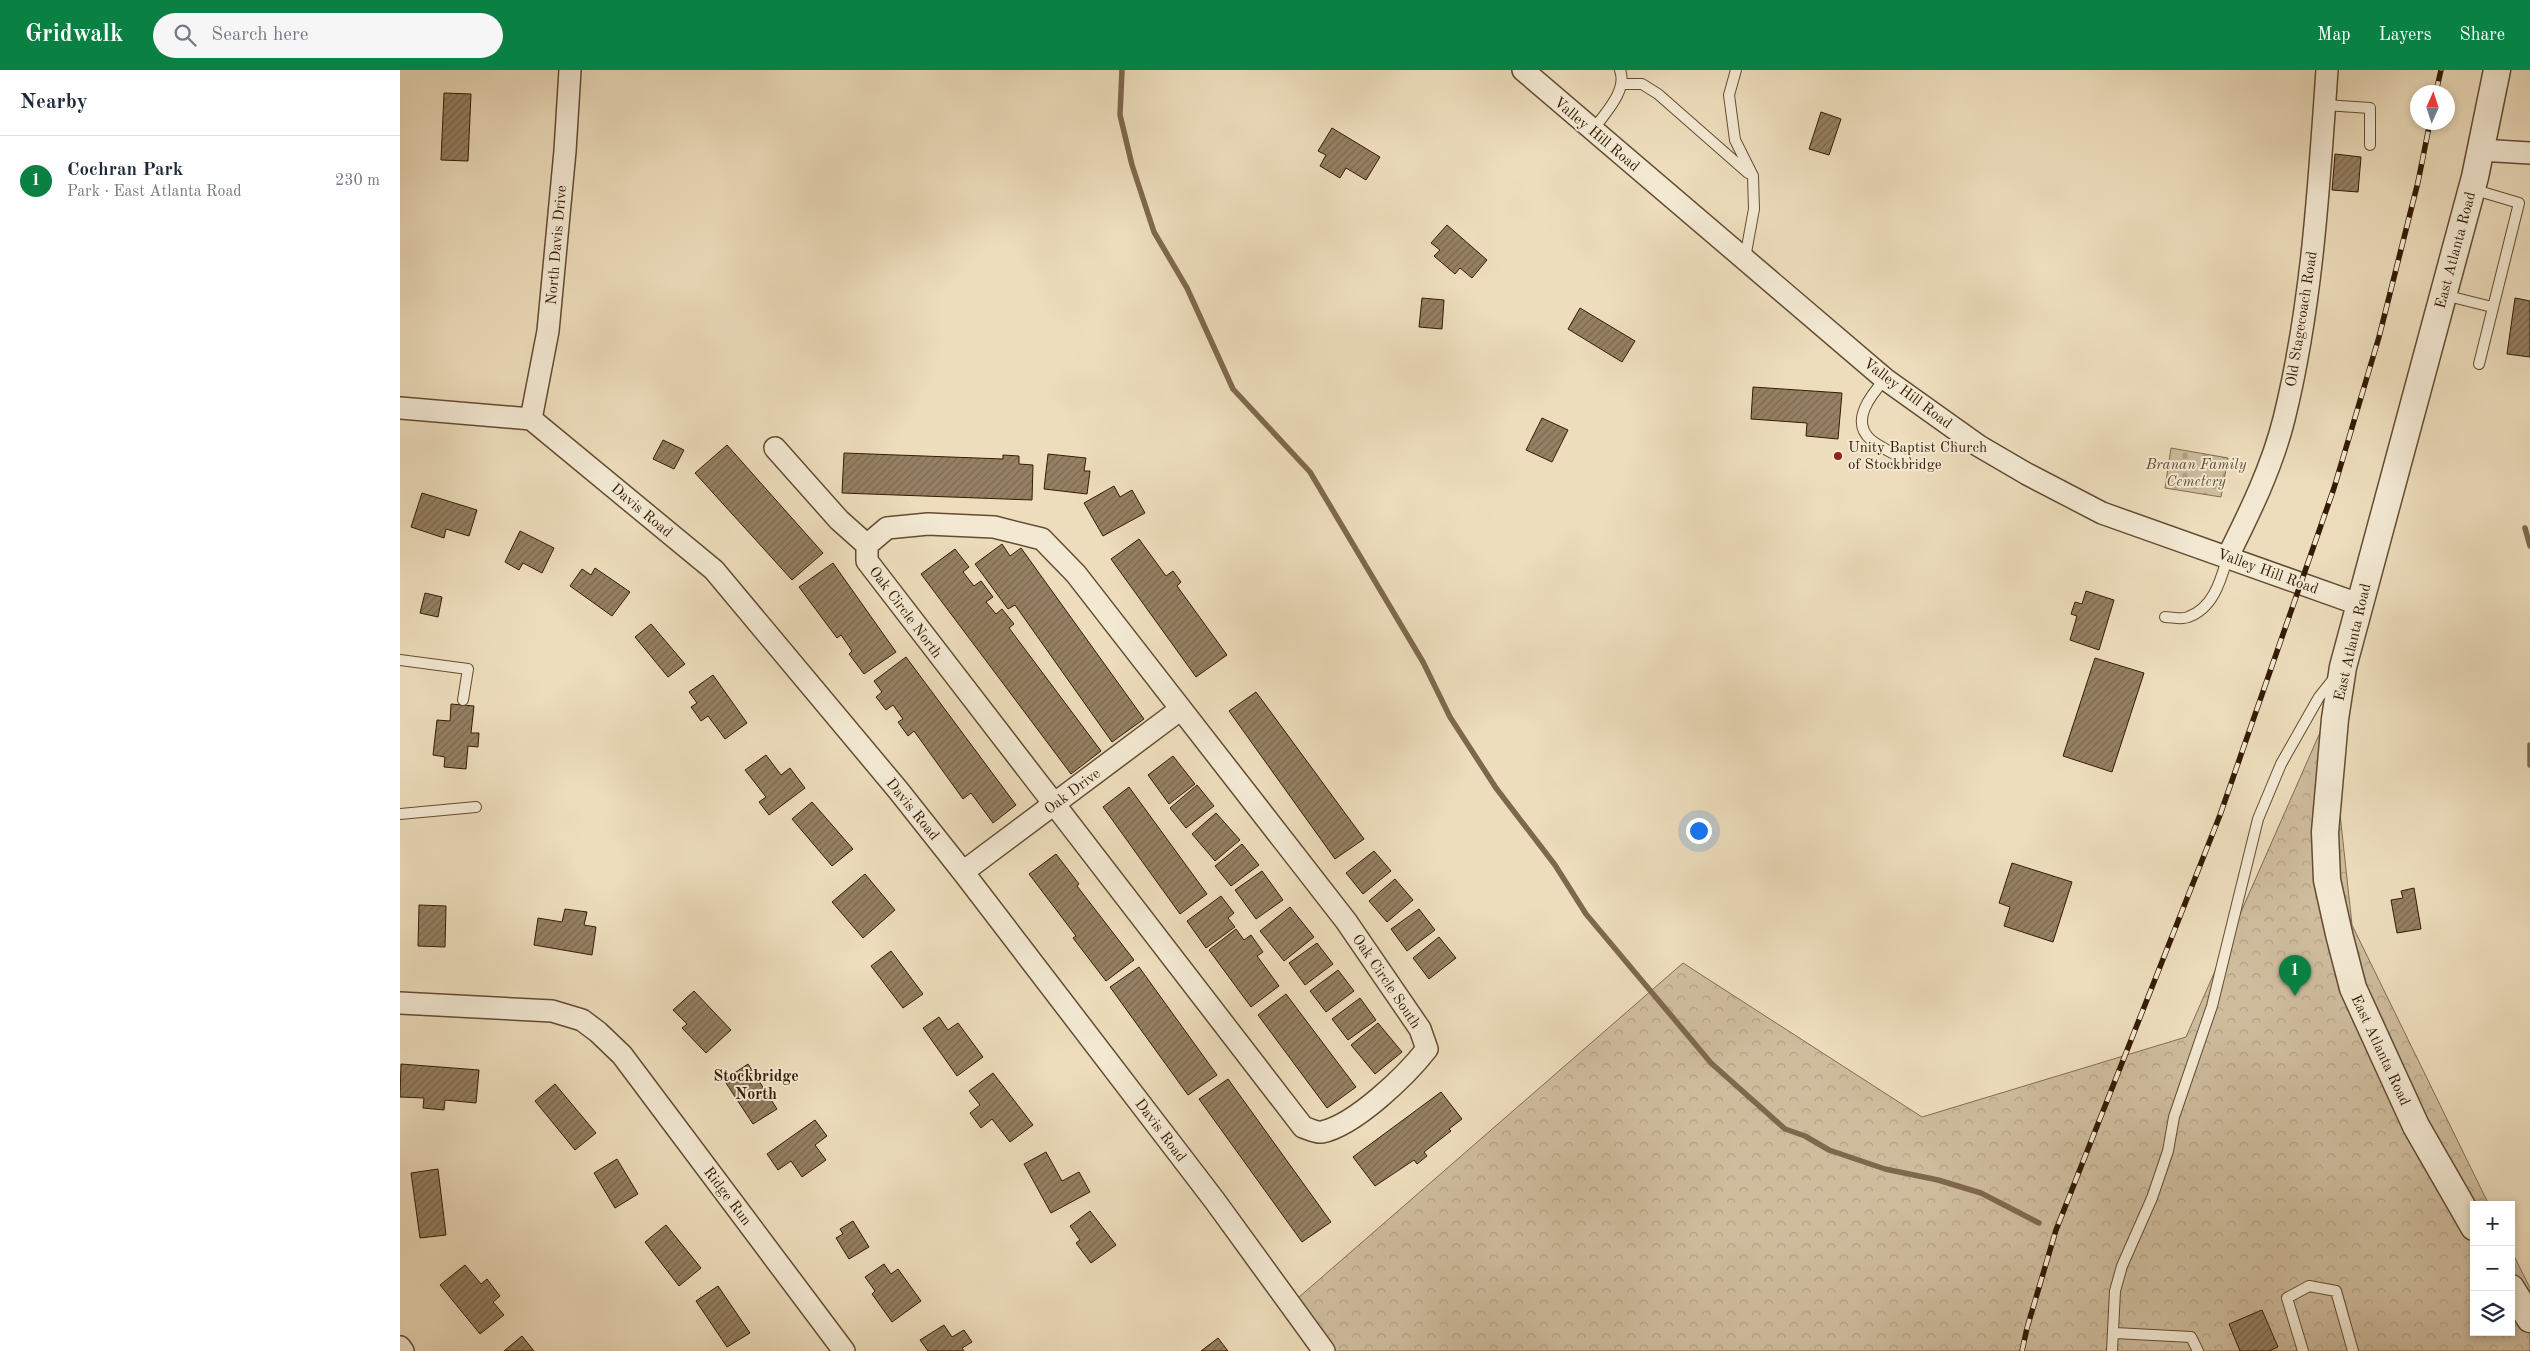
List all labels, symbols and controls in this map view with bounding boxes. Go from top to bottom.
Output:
search box [153,13,503,58]
icon: search [171,21,199,49]
text: Gridwalk [25,23,123,47]
text: Search here [211,26,309,45]
text: Map [2317,26,2351,44]
text: Layers [2379,26,2431,44]
text: Share [2459,26,2505,44]
north arrow [2410,85,2455,130]
text: Nearby [20,92,88,113]
street label: Valley Hill Road [1550,95,1642,175]
text: Cochran Park [67,161,183,180]
text: 1 [31,173,41,189]
text: 230 m [335,173,380,189]
text: Park · East Atlanta Road [67,184,242,200]
street label: North Davis Drive [545,185,570,306]
street label: East Atlanta Road [2434,190,2479,310]
street label: Old Stagecoach Road [2284,250,2321,388]
street label: Valley Hill Road [1860,356,1954,432]
place label: Unity Baptist Church of Stockbridge [1848,441,1987,473]
marker: Unity Baptist Church of Stockbridge [1832,450,1844,462]
park label: Branan Family Cemetery [2145,458,2247,490]
street label: Davis Road [608,481,675,541]
street label: Valley Hill Road [2215,547,2320,598]
street label: Oak Circle North [866,564,944,662]
street label: East Atlanta Road [2333,582,2374,703]
street label: Oak Drive [1042,766,1104,818]
street label: Davis Road [882,776,941,844]
your location [1686,818,1712,844]
street label: Oak Circle South [1349,932,1423,1032]
pin: 1 [2279,955,2311,996]
street label: East Atlanta Road [2347,993,2412,1108]
district label: Stockbridge North [713,1069,799,1103]
street label: Davis Road [1131,1097,1188,1165]
street label: Ridge Run [700,1165,753,1229]
map controls [2470,1201,2515,1336]
button: + [2470,1201,2515,1246]
button: − [2470,1246,2515,1291]
button: layers [2470,1291,2515,1336]

